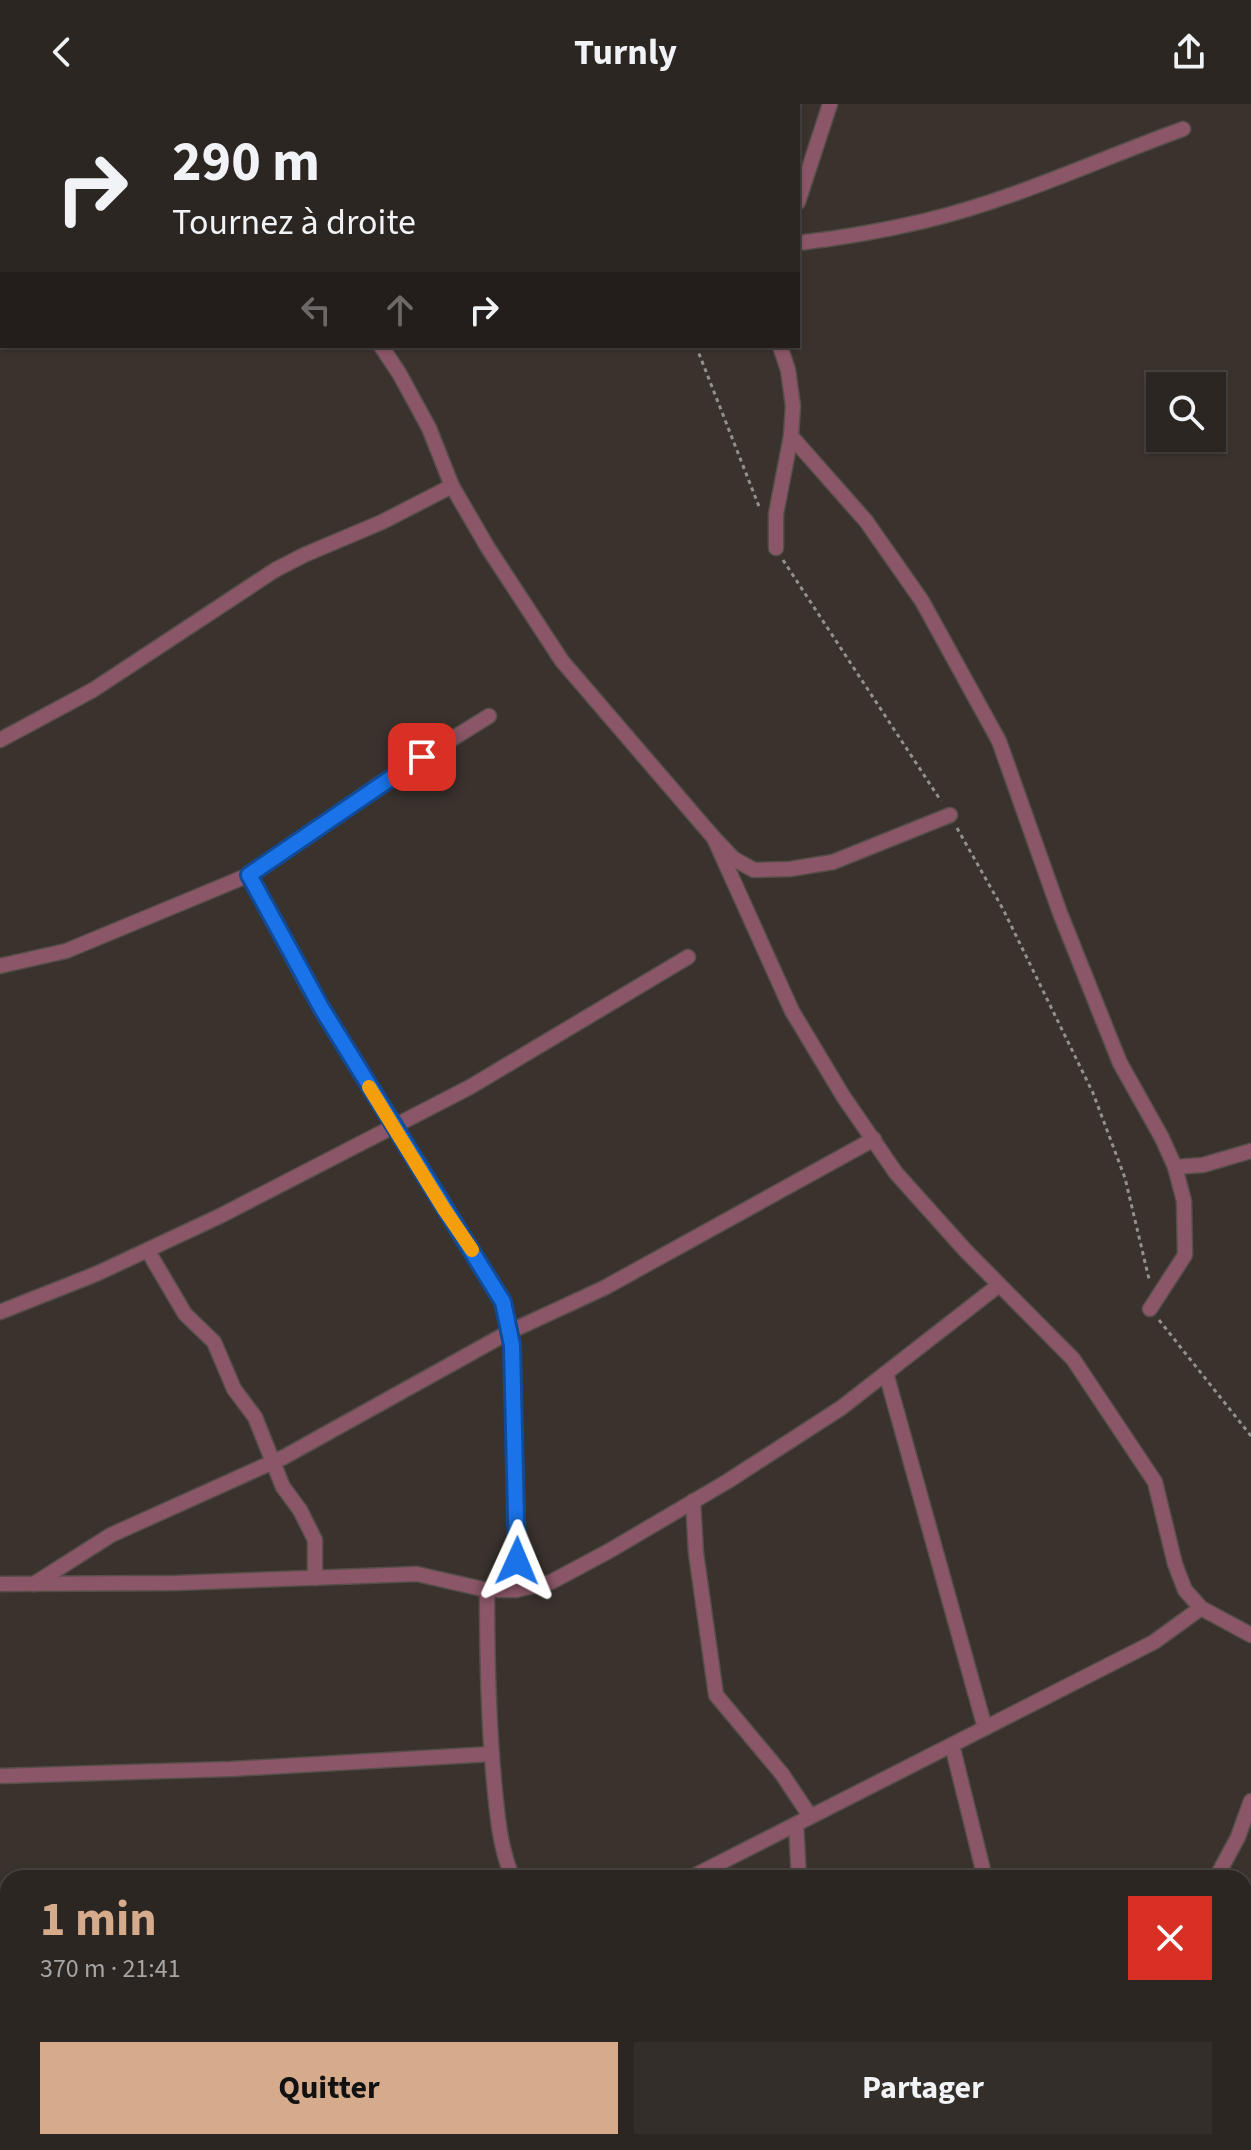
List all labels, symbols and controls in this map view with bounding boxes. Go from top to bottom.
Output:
text: Turnly [574,27,677,78]
icon: back [40,30,84,74]
icon: share [1167,30,1211,74]
text: 290 m [172,123,320,202]
icon: right [40,136,144,240]
text: Tournez à droite [172,197,416,248]
icon: left [294,288,338,332]
icon: ahead [378,288,422,332]
icon: right [462,288,506,332]
map controls [1146,372,1226,452]
button: search [1146,372,1226,452]
pin [388,723,456,791]
icon: arrive [400,735,444,779]
position arrow [475,1519,559,1603]
text: 1 min [40,1886,157,1954]
button: close [1128,1896,1212,1980]
text: 370 m · 21:41 [40,1950,181,1987]
button: Quitter [40,2042,618,2134]
button: Partager [634,2042,1212,2134]

